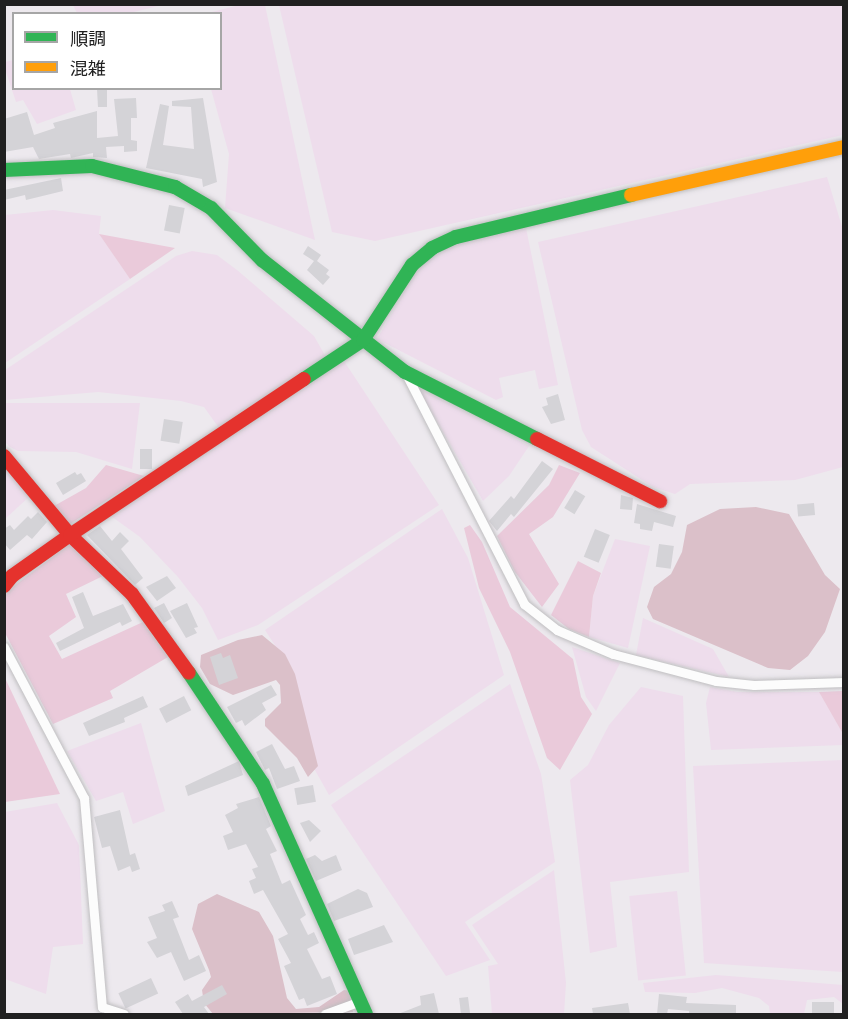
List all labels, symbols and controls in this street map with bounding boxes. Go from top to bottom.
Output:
legend [12,12,222,90]
text: 順調 [70,28,106,50]
text: 混雑 [70,58,106,80]

